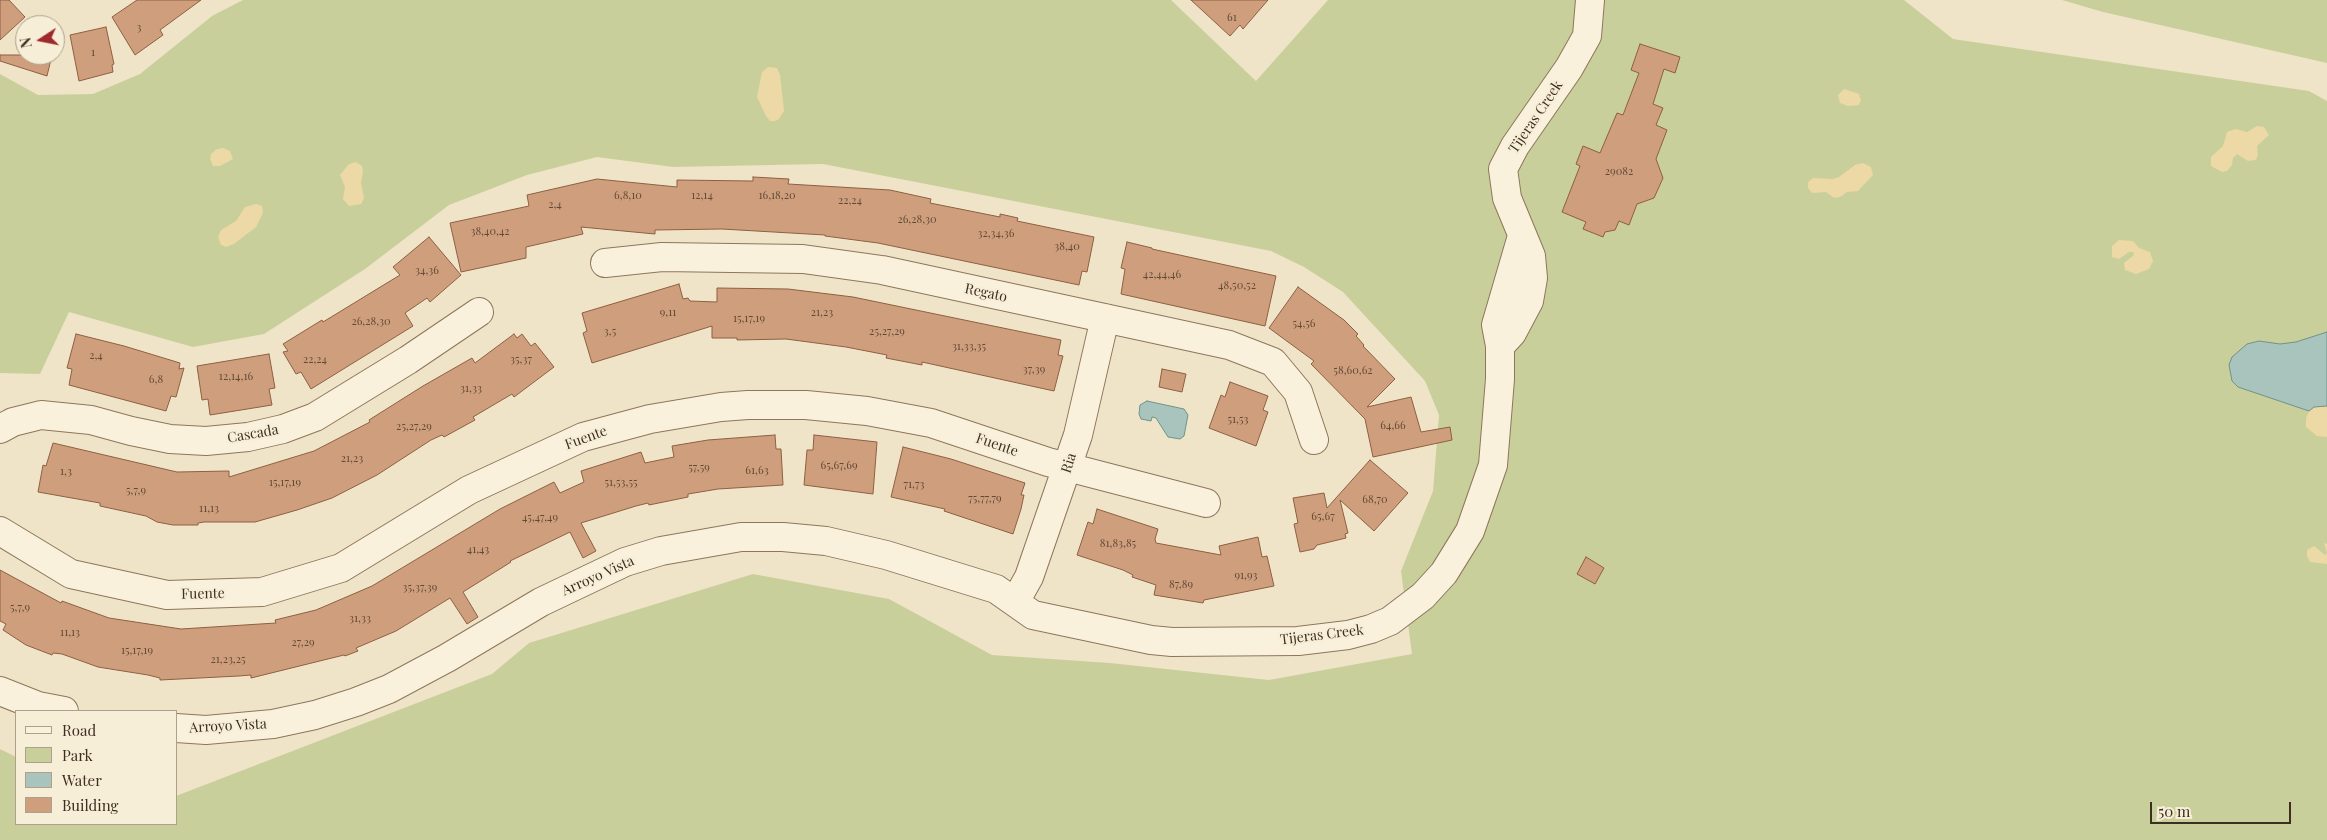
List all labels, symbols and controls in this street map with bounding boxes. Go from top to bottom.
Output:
house number: 61 [1227,11,1237,25]
north arrow [15,15,65,65]
house number: 3 [137,21,141,35]
text: N [15,36,36,50]
house number: 1 [91,46,95,60]
street label: Tijeras Creek [1506,77,1566,157]
house number: 29082 [1605,165,1633,179]
house number: 6,8,10 [614,189,642,203]
house number: 12,14 [691,189,713,203]
house number: 16,18,20 [758,189,796,203]
house number: 22,24 [838,194,862,208]
house number: 2,4 [548,198,562,212]
house number: 26,28,30 [897,213,937,227]
house number: 38,40,42 [470,225,510,239]
house number: 32,34,36 [977,227,1015,241]
house number: 38,40 [1054,240,1080,254]
house number: 34,36 [415,264,439,278]
house number: 42,44,46 [1143,268,1181,282]
house number: 48,50,52 [1218,279,1256,293]
street label: Regato [963,280,1009,306]
house number: 9,11 [660,306,676,320]
house number: 21,23 [811,306,833,320]
house number: 15,17,19 [733,312,765,326]
house number: 26,28,30 [351,315,391,329]
house number: 54,56 [1292,317,1316,331]
house number: 3,5 [604,325,616,339]
house number: 25,27,29 [869,325,905,339]
house number: 31,33,35 [952,340,986,354]
house number: 2,4 [89,349,103,363]
house number: 22,24 [303,353,327,367]
house number: 35,37 [510,353,532,367]
house number: 37,39 [1023,363,1045,377]
house number: 58,60,62 [1333,364,1373,378]
house number: 12,14,16 [219,370,253,384]
house number: 6,8 [149,373,163,387]
house number: 31,33 [460,382,482,396]
house number: 51,53 [1227,413,1249,427]
house number: 64,66 [1380,419,1406,433]
house number: 25,27,29 [396,420,432,434]
street label: Cascada [226,421,280,447]
street label: Fuente [563,423,609,453]
street label: Fuente [974,430,1020,460]
street label: Ria [1058,451,1080,475]
house number: 21,23 [341,452,363,466]
house number: 65,67,69 [820,459,858,473]
house number: 57,59 [688,461,710,475]
house number: 61,63 [745,464,769,478]
house number: 1,3 [60,465,72,479]
house number: 15,17,19 [269,476,301,490]
house number: 51,53,55 [604,476,638,490]
house number: 71,73 [904,478,924,492]
house number: 5,7,9 [126,484,146,498]
house number: 75,77,79 [968,492,1002,506]
house number: 68,70 [1362,493,1388,507]
house number: 11,13 [199,502,219,516]
house number: 65,67 [1311,510,1335,524]
house number: 45,47,49 [522,511,558,525]
house number: 81,83,85 [1100,537,1136,551]
house number: 41,43 [467,543,489,557]
street label: Arroyo Vista [559,553,637,599]
house number: 91,93 [1234,569,1258,583]
house number: 87,89 [1169,578,1193,592]
house number: 35,37,39 [403,581,437,595]
street label: Fuente [181,585,225,603]
house number: 5,7,9 [10,601,30,615]
house number: 31,33 [349,612,371,626]
street label: Tijeras Creek [1279,622,1365,648]
house number: 11,13 [60,626,80,640]
house number: 27,29 [291,636,315,650]
house number: 15,17,19 [121,644,153,658]
house number: 21,23,25 [210,653,246,667]
legend [15,710,178,825]
street label: Arroyo Vista [189,716,267,736]
text: Road [62,720,96,740]
text: Park [62,745,93,765]
text: Water [62,770,102,790]
scale bar [2152,792,2293,824]
text: Building [62,795,118,815]
text: 50 m [2158,801,2190,821]

